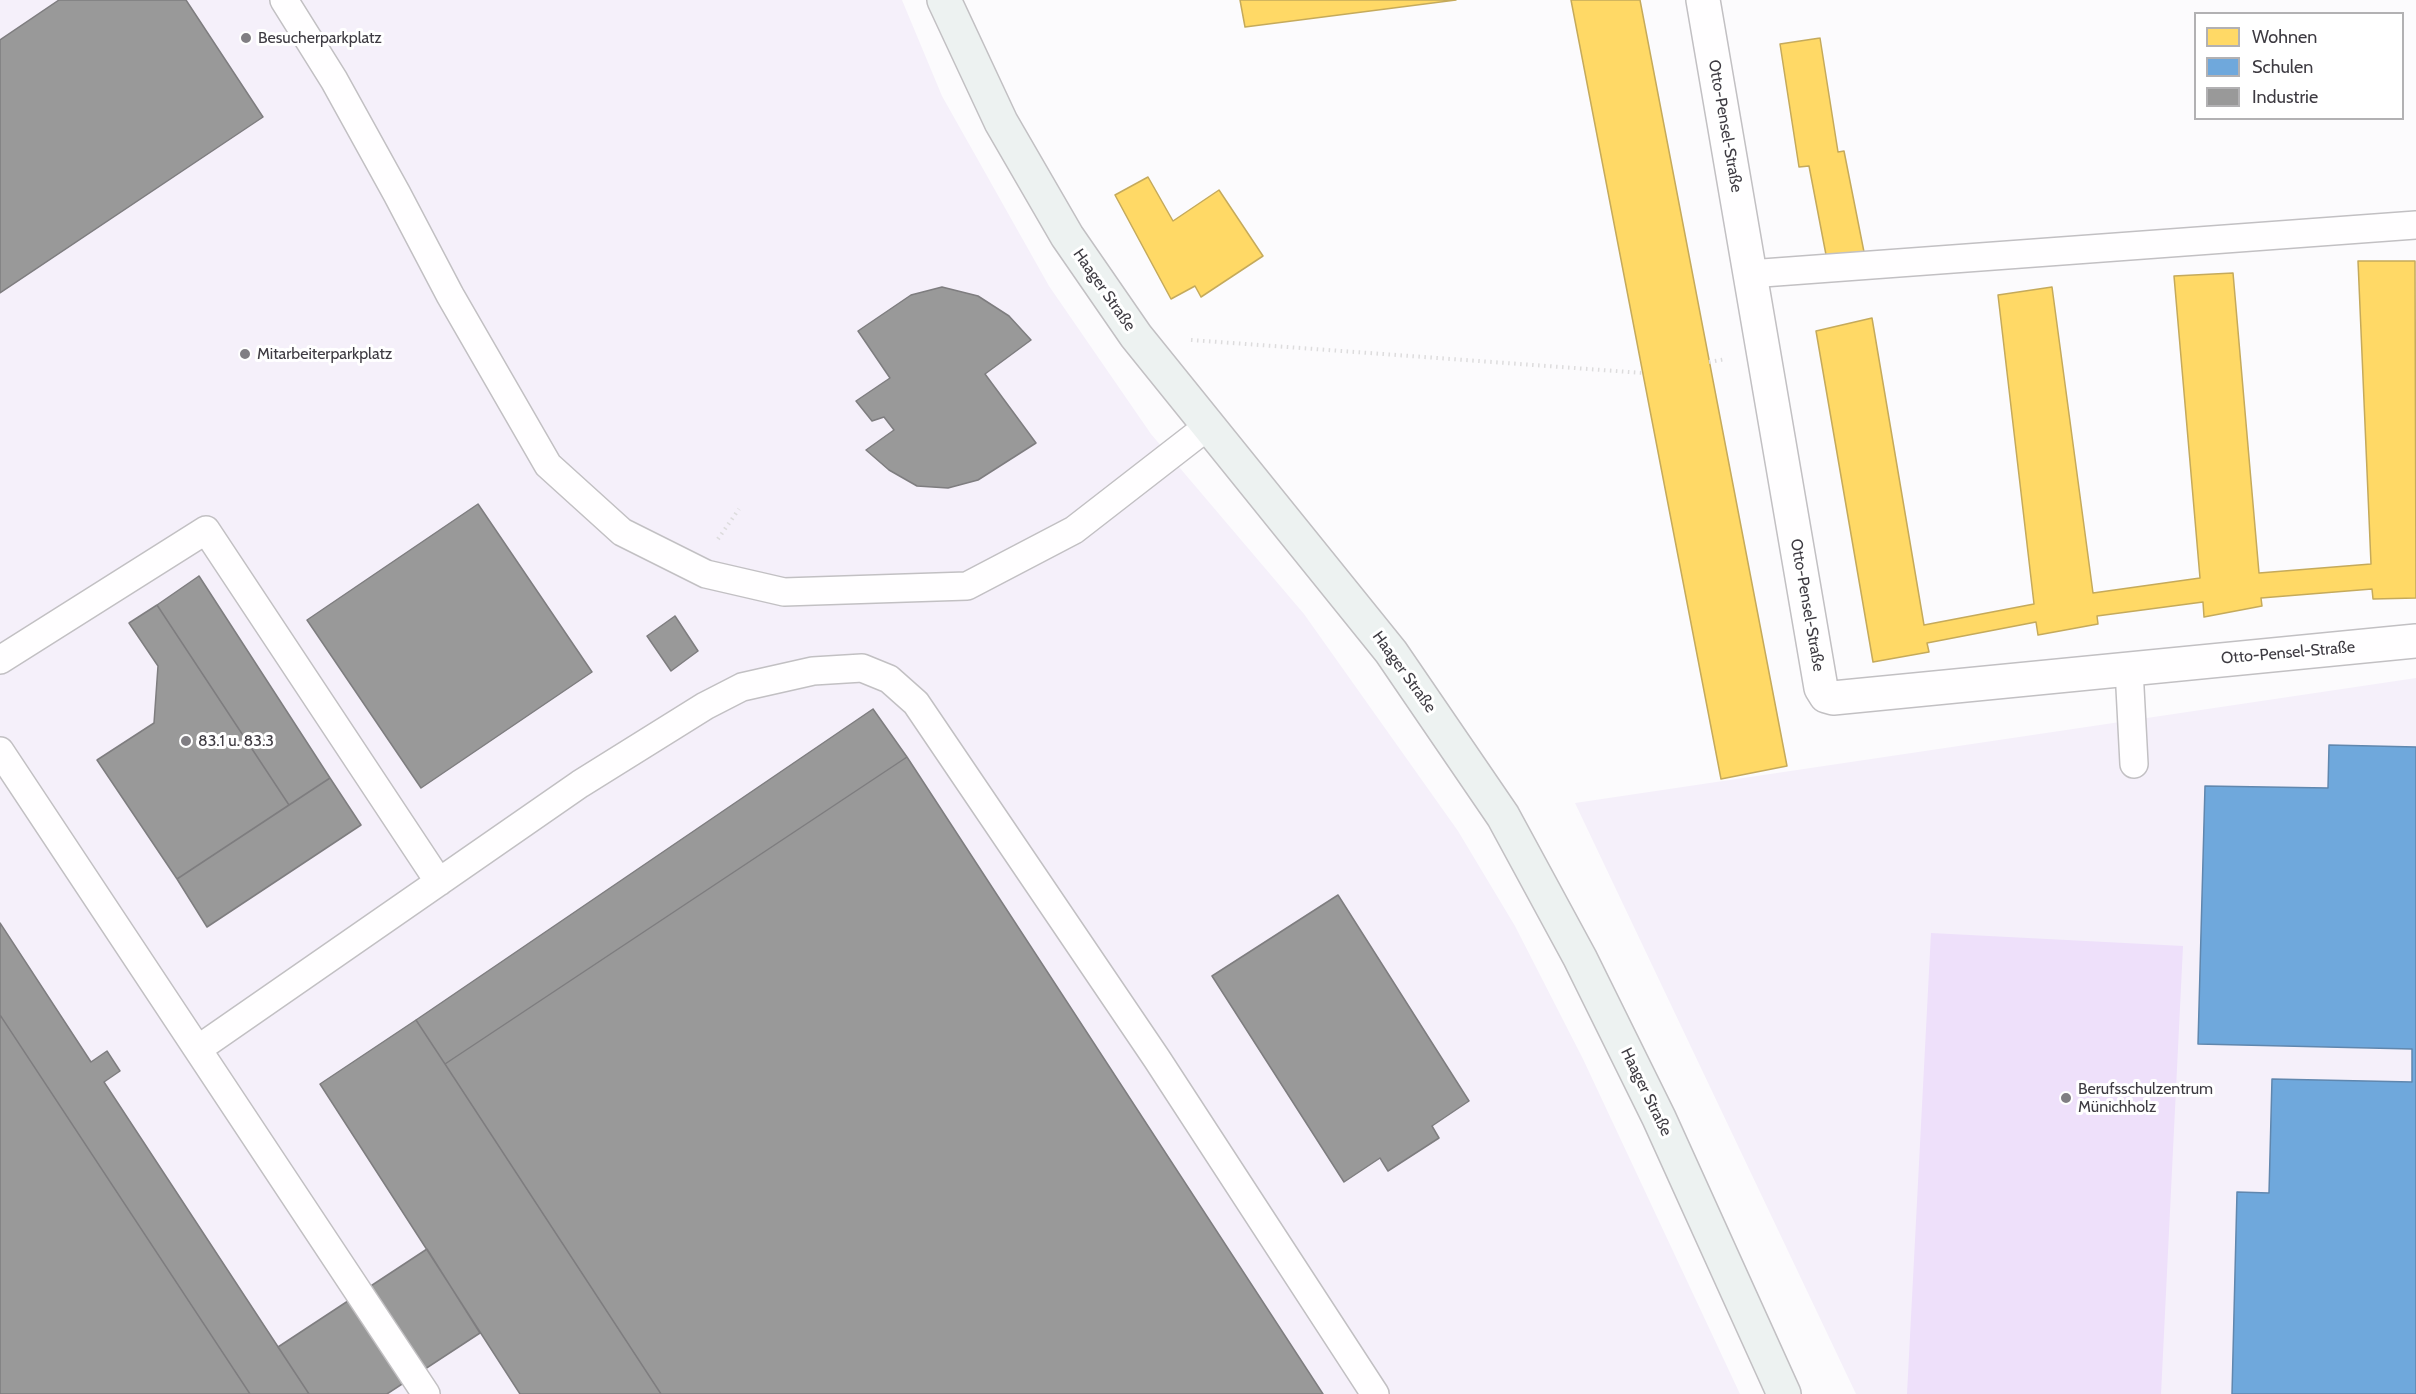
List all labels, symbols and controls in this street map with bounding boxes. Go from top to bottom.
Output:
legend [2194,12,2404,120]
text: Wohnen [2252,26,2317,48]
place label: Besucherparkplatz [258,28,382,48]
marker: Besucherparkplatz [239,31,253,45]
text: Schulen [2252,56,2313,78]
street label: Otto-Pensel-Straße [1704,58,1746,194]
text: Industrie [2252,86,2318,108]
street label: Haager Straße [1069,245,1139,335]
place label: Mitarbeiterparkplatz [257,344,392,364]
marker: Mitarbeiterparkplatz [238,347,252,361]
street label: Otto-Pensel-Straße [1786,537,1828,673]
street label: Haager Straße [1368,628,1440,716]
street label: Otto-Pensel-Straße [2220,638,2356,668]
place label: 83.1 u. 83.3 [198,731,274,751]
marker: 83.1 u. 83.3 [179,734,193,748]
street label: Haager Straße [1616,1045,1676,1139]
place label: Berufsschulzentrum Münichholz [2078,1079,2213,1117]
marker: Berufsschulzentrum Münichholz [2059,1091,2073,1105]

